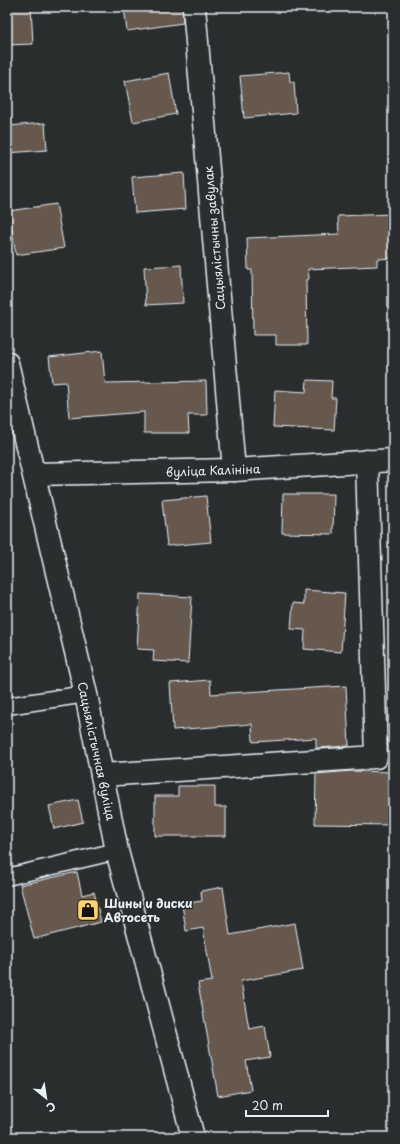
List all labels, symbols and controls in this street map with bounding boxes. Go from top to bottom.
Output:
street label: Сацыялістычны завулак [199,164,229,311]
street label: вуліца Калініна [165,459,261,481]
street label: Сацыялістычная вуліца [73,680,121,823]
place label: Шины и диски Автосеть [104,894,192,926]
shop icon: Шины и диски Автосеть [75,897,101,923]
north arrow [26,1078,66,1118]
scale bar [246,1092,328,1118]
text: 20 m [252,1096,283,1114]
text: С [43,1098,59,1117]

